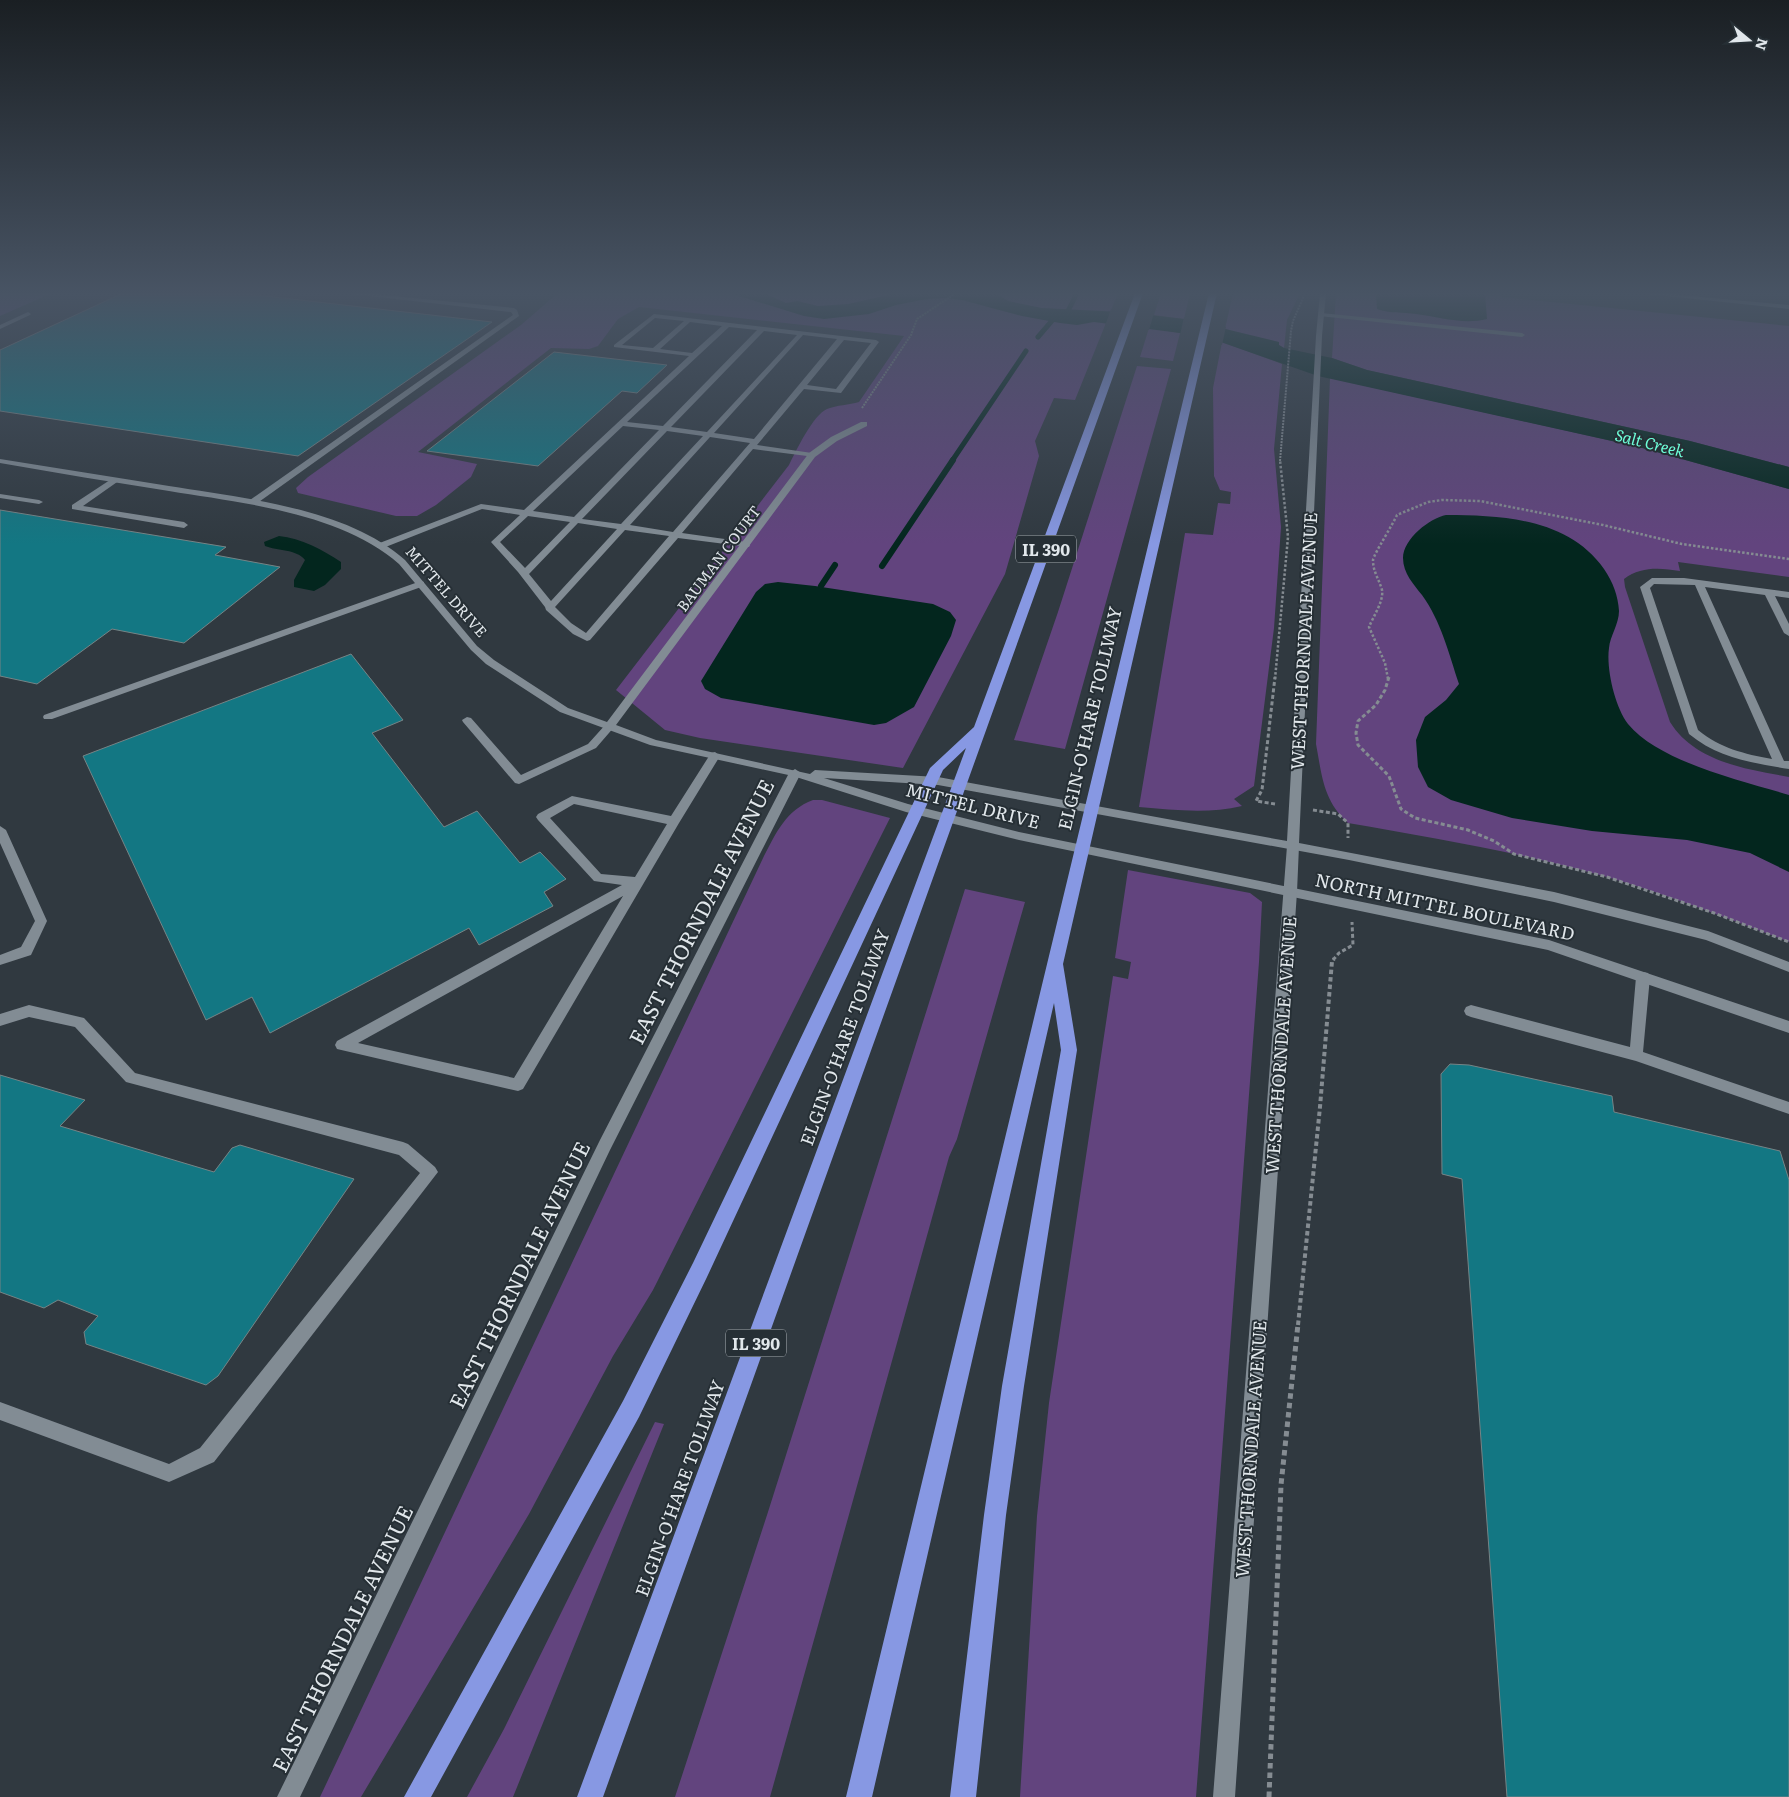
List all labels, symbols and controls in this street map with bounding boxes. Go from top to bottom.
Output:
north arrow [1724,15,1774,65]
text: N [1751,36,1774,53]
water label: Salt Creek [1613,422,1688,462]
street label: BAUMAN COURT [670,500,766,616]
street label: WEST THORNDALE AVENUE [1283,511,1323,771]
road number: IL 390 [1016,536,1076,562]
street label: MITTEL DRIVE [401,540,493,642]
street label: ELGIN-O'HARE TOLLWAY [1050,603,1128,833]
street label: EAST THORNDALE AVENUE [619,773,781,1049]
street label: MITTEL DRIVE [903,775,1043,835]
street label: NORTH MITTEL BOULEVARD [1313,865,1577,947]
street label: WEST THORNDALE AVENUE [1258,915,1302,1175]
street label: ELGIN-O'HARE TOLLWAY [792,925,896,1149]
street label: EAST THORNDALE AVENUE [440,1135,596,1413]
street label: WEST THORNDALE AVENUE [1228,1319,1272,1579]
road number: IL 390 [726,1330,786,1356]
street label: ELGIN-O'HARE TOLLWAY [627,1376,731,1600]
street label: EAST THORNDALE AVENUE [263,1499,419,1777]

